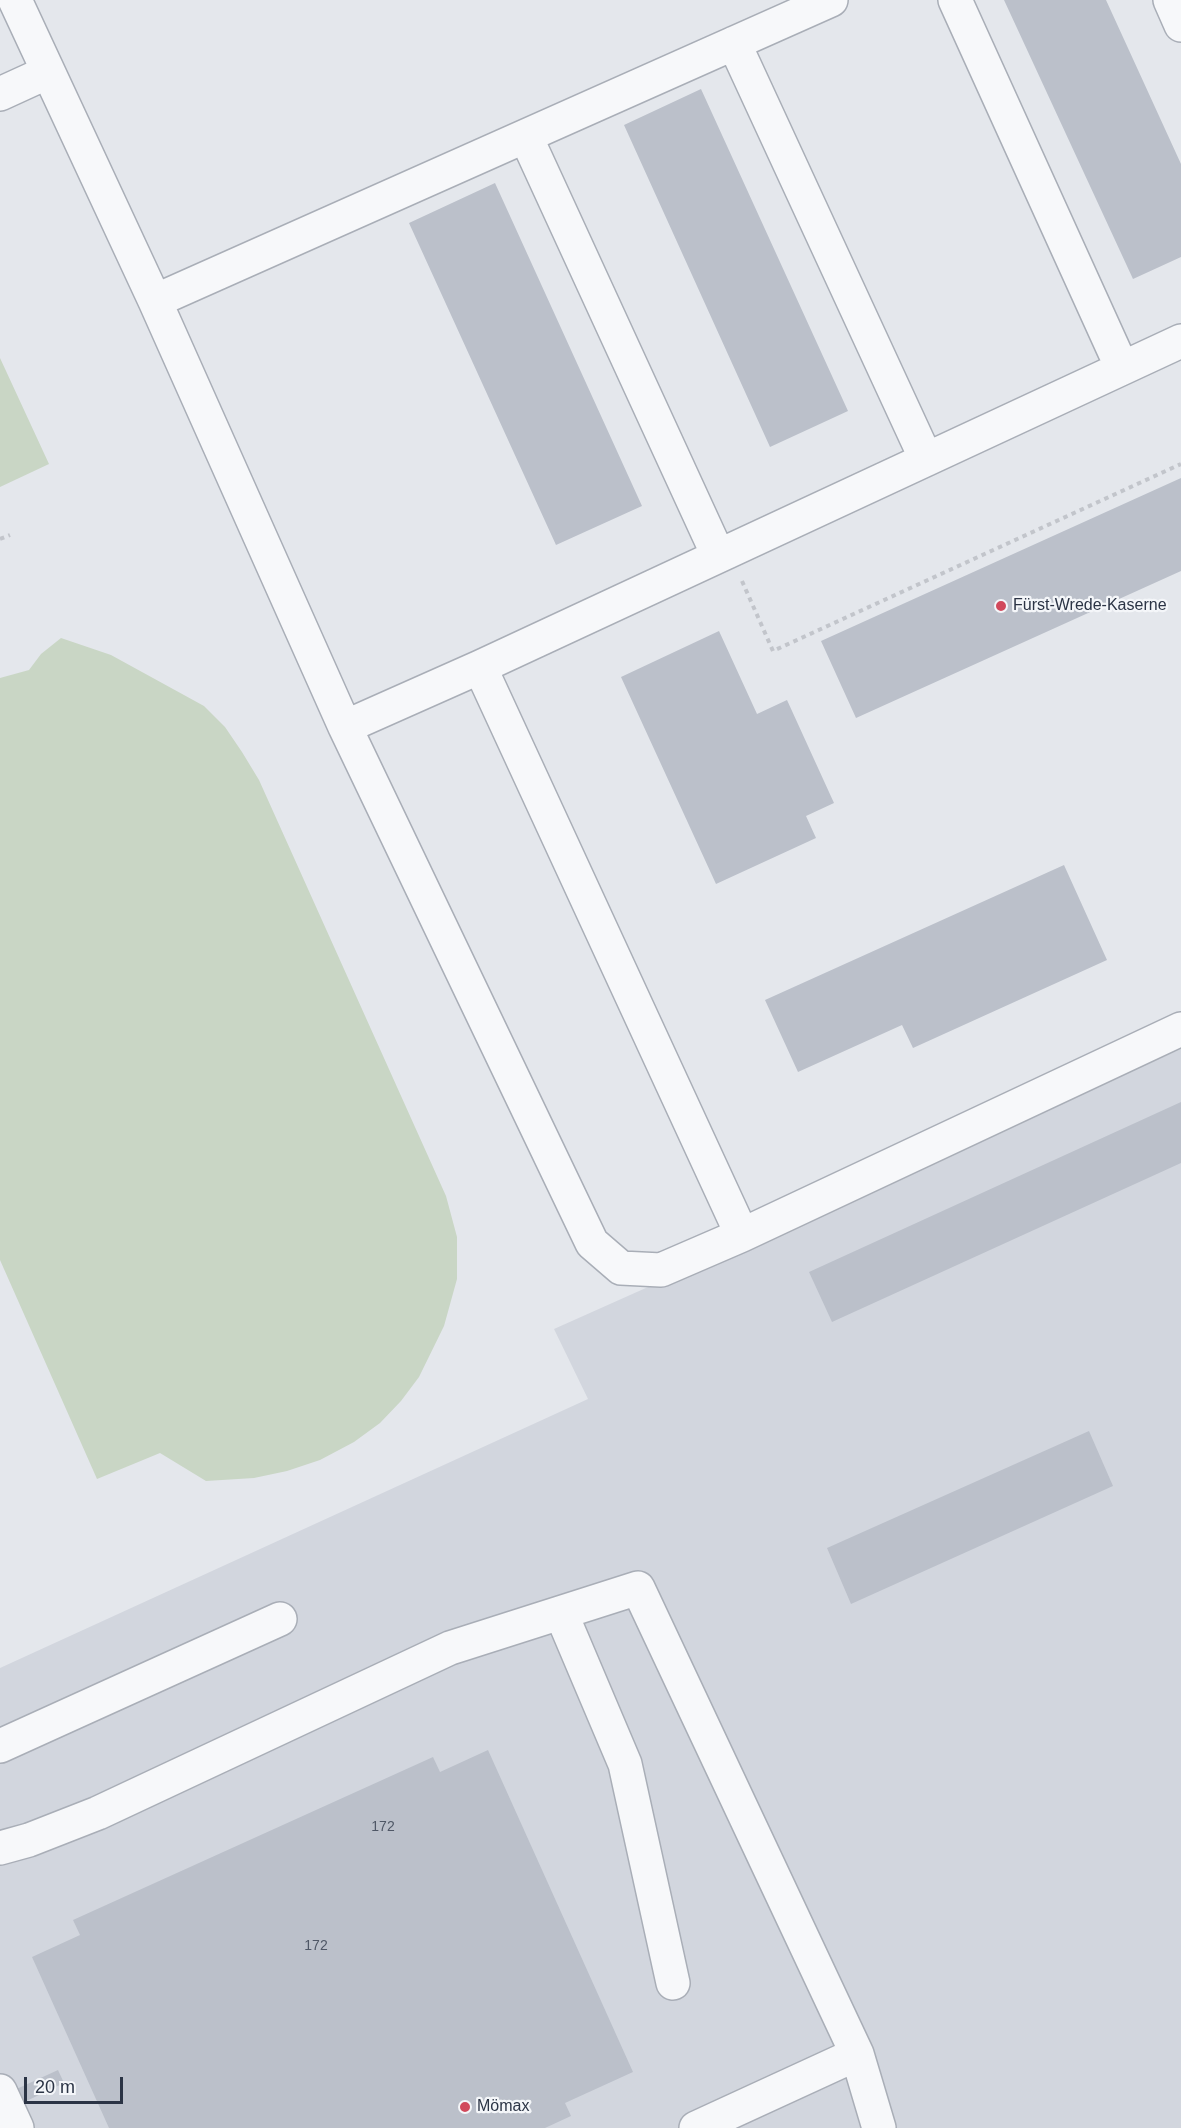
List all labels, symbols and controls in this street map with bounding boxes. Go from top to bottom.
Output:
place label: Fürst-Wrede-Kaserne [1013,596,1167,616]
marker: Fürst-Wrede-Kaserne [994,599,1008,613]
house number: 172 [371,1819,395,1835]
house number: 172 [304,1938,328,1954]
scale bar [27,2065,126,2103]
text: 20 m [35,2077,75,2097]
place label: Mömax [477,2097,529,2117]
marker: Mömax [458,2100,472,2114]

